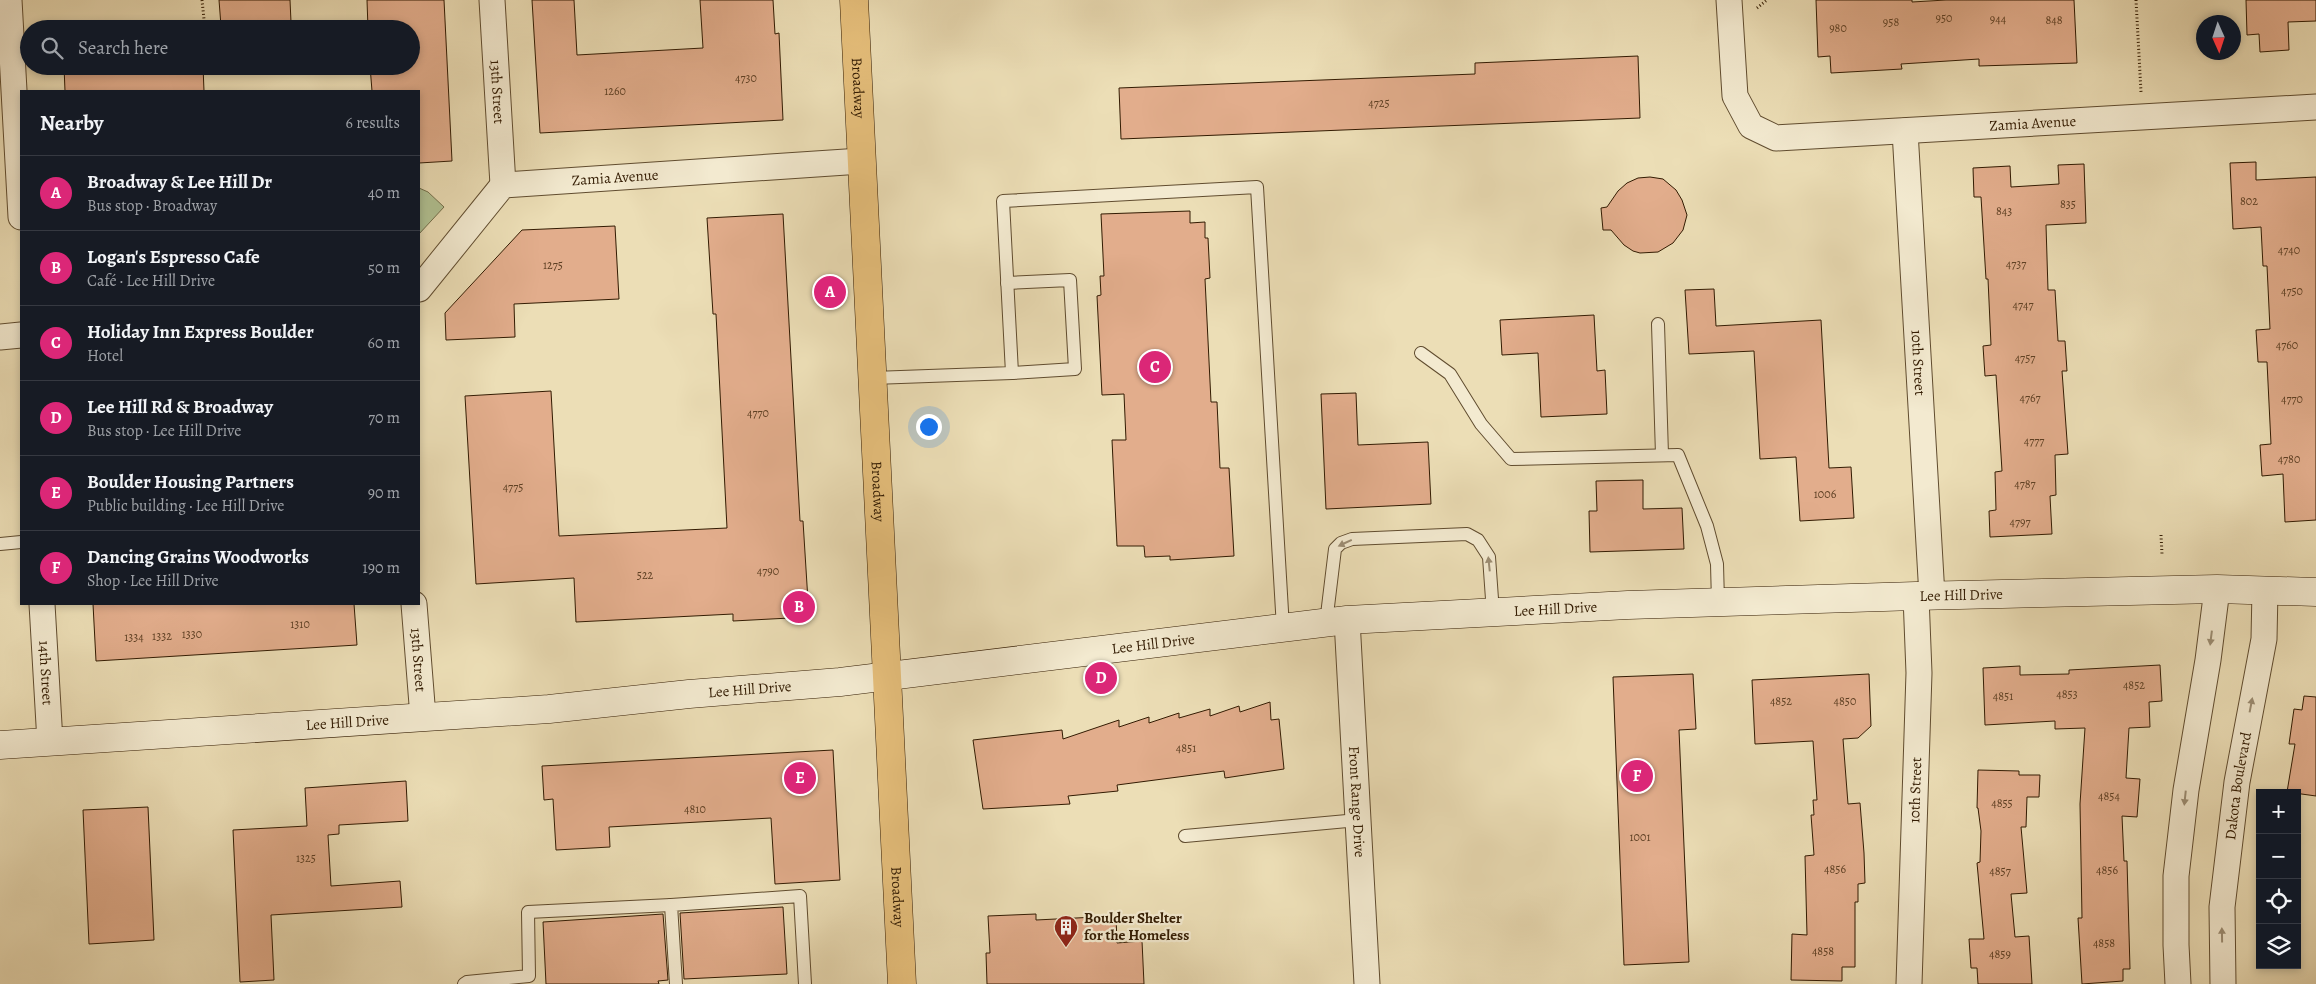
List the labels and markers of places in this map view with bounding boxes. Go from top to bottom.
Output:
pin: A [814,273,846,311]
pin: C [1139,348,1171,386]
pin: B [783,588,815,626]
pin: D [1085,659,1117,697]
pin: F [1621,757,1653,795]
pin: E [784,759,816,797]
place label: Boulder Shelter for the Homeless [1084,908,1189,945]
building icon: Boulder Shelter for the Homeless [1053,914,1079,948]

